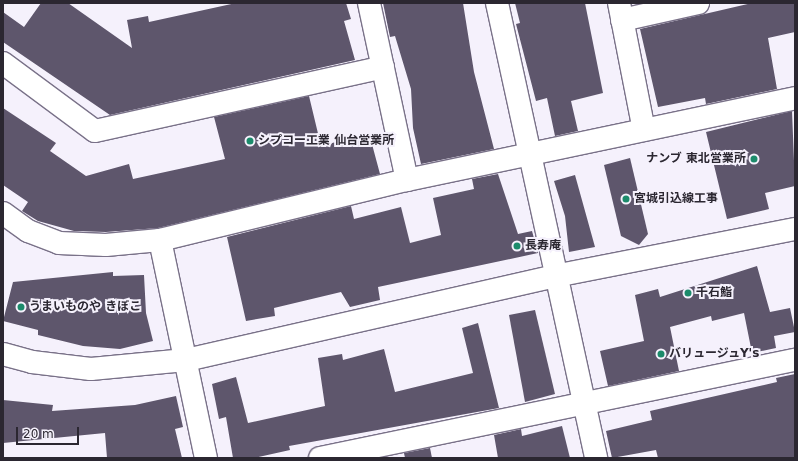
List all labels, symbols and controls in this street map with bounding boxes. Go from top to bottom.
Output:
place label: シプコー工業 仙台営業所 [258,134,394,148]
marker: シプコー工業 仙台営業所 [245,136,255,146]
place label: ナンブ 東北営業所 [646,152,746,166]
marker: ナンブ 東北営業所 [749,154,759,164]
place label: 宮城引込線工事 [634,192,718,206]
marker: 宮城引込線工事 [621,194,631,204]
place label: 長寿庵 [525,239,561,253]
marker: 長寿庵 [512,241,522,251]
place label: 千石鮨 [696,286,732,300]
marker: 千石鮨 [683,288,693,298]
place label: うまいものや きぼこ [29,300,141,314]
marker: うまいものや きぼこ [16,302,26,312]
place label: バリュージュY's [669,347,761,361]
marker: バリュージュY's [656,349,666,359]
scale bar [18,419,81,445]
text: 20 m [23,427,54,441]

